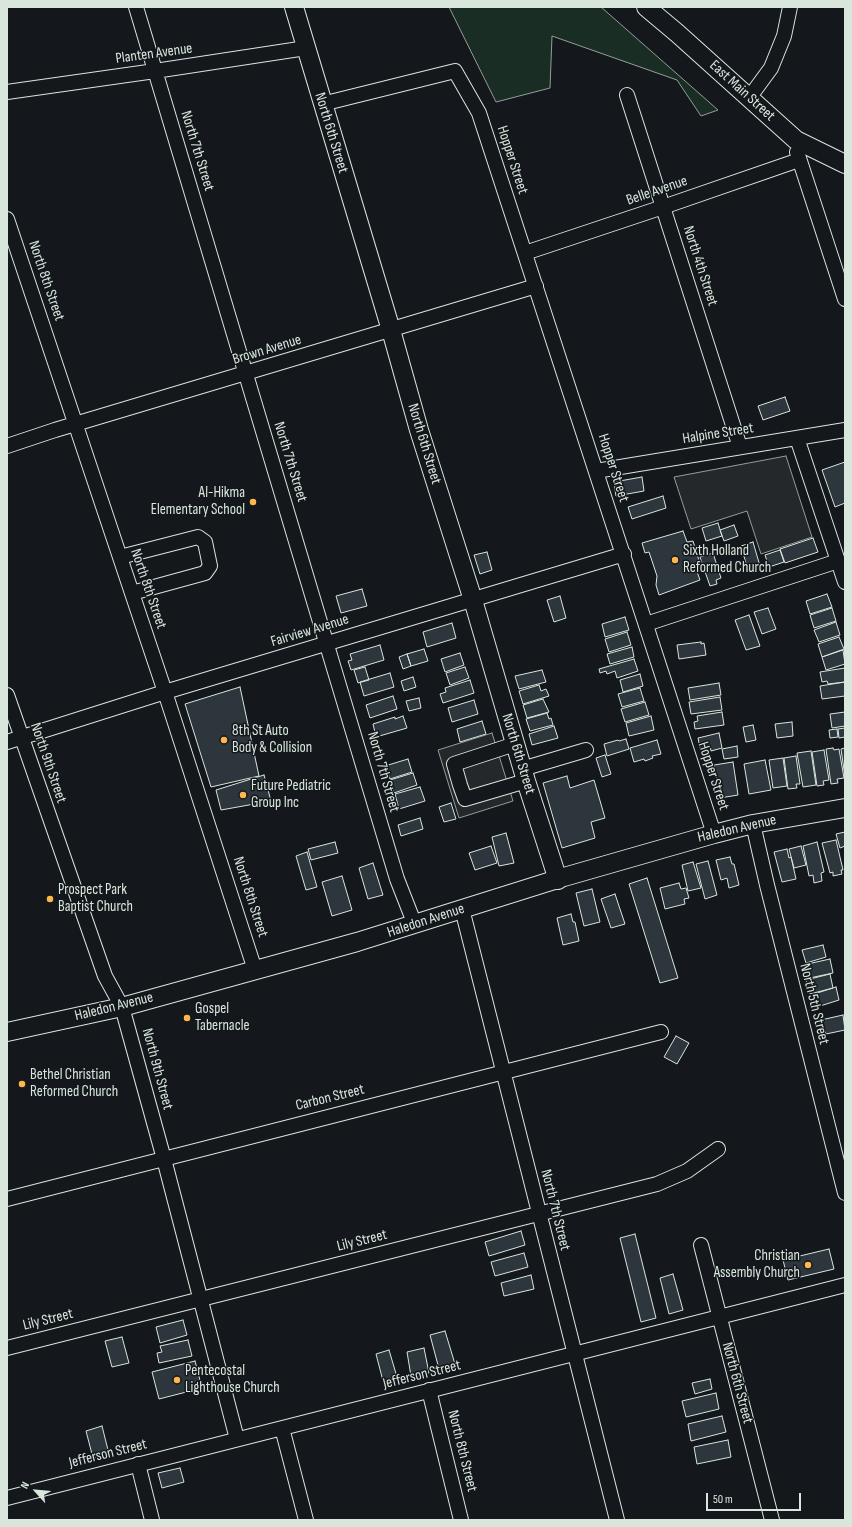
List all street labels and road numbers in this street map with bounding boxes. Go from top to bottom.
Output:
street label: Planten Avenue [114,40,194,68]
street label: East Main Street [706,57,778,125]
street label: North 6th Street [310,91,352,175]
street label: North 7th Street [176,109,218,193]
street label: Hopper Street [493,124,531,196]
street label: Belle Avenue [624,172,690,210]
street label: North 4th Street [679,224,721,308]
street label: North 8th Street [24,239,68,323]
street label: Brown Avenue [231,331,303,369]
street label: North 6th Street [403,402,445,486]
street label: North 7th Street [269,420,311,504]
street label: Halpine Street [681,420,755,448]
street label: Hopper Street [594,432,632,504]
street label: North 8th Street [126,547,170,631]
street label: Fairview Avenue [269,611,351,651]
street label: North 6th Street [497,712,539,796]
street label: North 9th Street [26,721,70,805]
street label: North 7th Street [363,730,403,814]
street label: Hopper Street [694,740,732,812]
street label: Haledon Avenue [696,811,778,847]
street label: North 8th Street [229,855,271,939]
street label: Haledon Avenue [385,900,467,942]
street label: North 5th Street [795,962,833,1046]
street label: Haledon Avenue [73,989,155,1025]
street label: North 9th Street [137,1026,177,1112]
street label: Carbon Street [294,1081,366,1115]
street label: North 7th Street [536,1168,574,1252]
street label: Lily Street [335,1226,389,1256]
street label: Lily Street [21,1305,75,1335]
street label: North 6th Street [718,1340,756,1426]
street label: Jefferson Street [381,1357,463,1393]
street label: North 8th Street [443,1408,481,1494]
street label: Jefferson Street [67,1436,149,1472]

